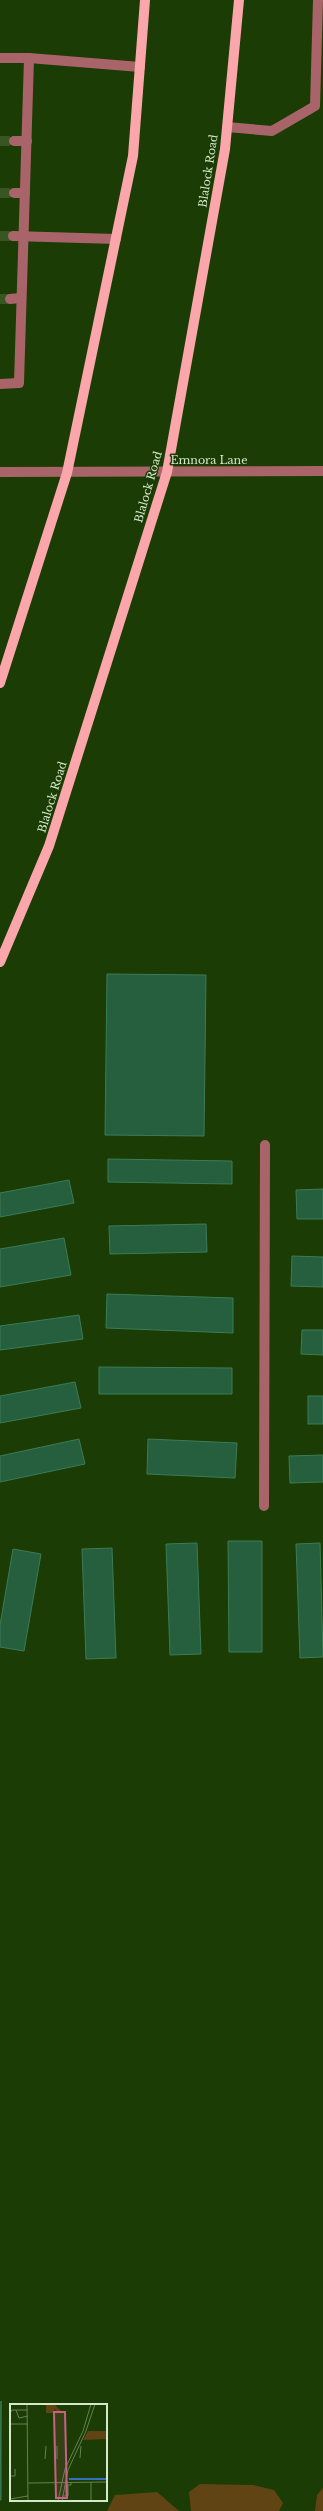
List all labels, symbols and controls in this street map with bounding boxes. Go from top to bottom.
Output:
street label: Blalock Road [195,133,221,209]
street label: Blalock Road [131,449,165,524]
street label: Emnora Lane [171,453,247,467]
street label: Blalock Road [35,759,70,834]
inset map [10,2404,107,2501]

